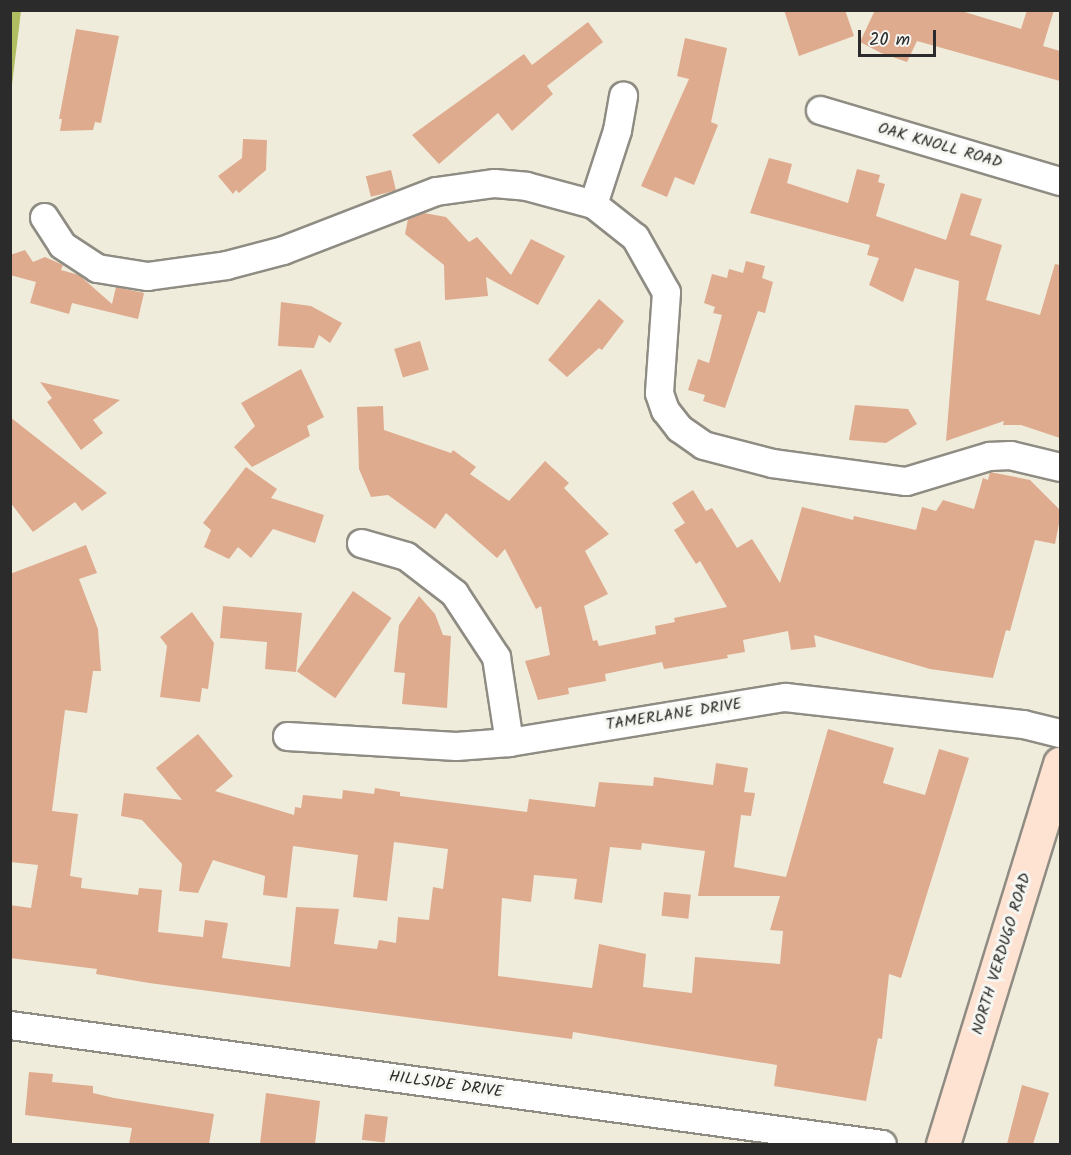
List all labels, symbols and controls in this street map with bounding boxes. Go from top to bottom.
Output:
scale bar [861,18,939,56]
text: 20 m [869,26,910,55]
street label: OAK KNOLL ROAD [876,119,1004,173]
street label: TAMERLANE DRIVE [605,695,743,735]
street label: NORTH VERDUGO ROAD [968,871,1036,1037]
street label: HILLSIDE DRIVE [388,1067,504,1103]

